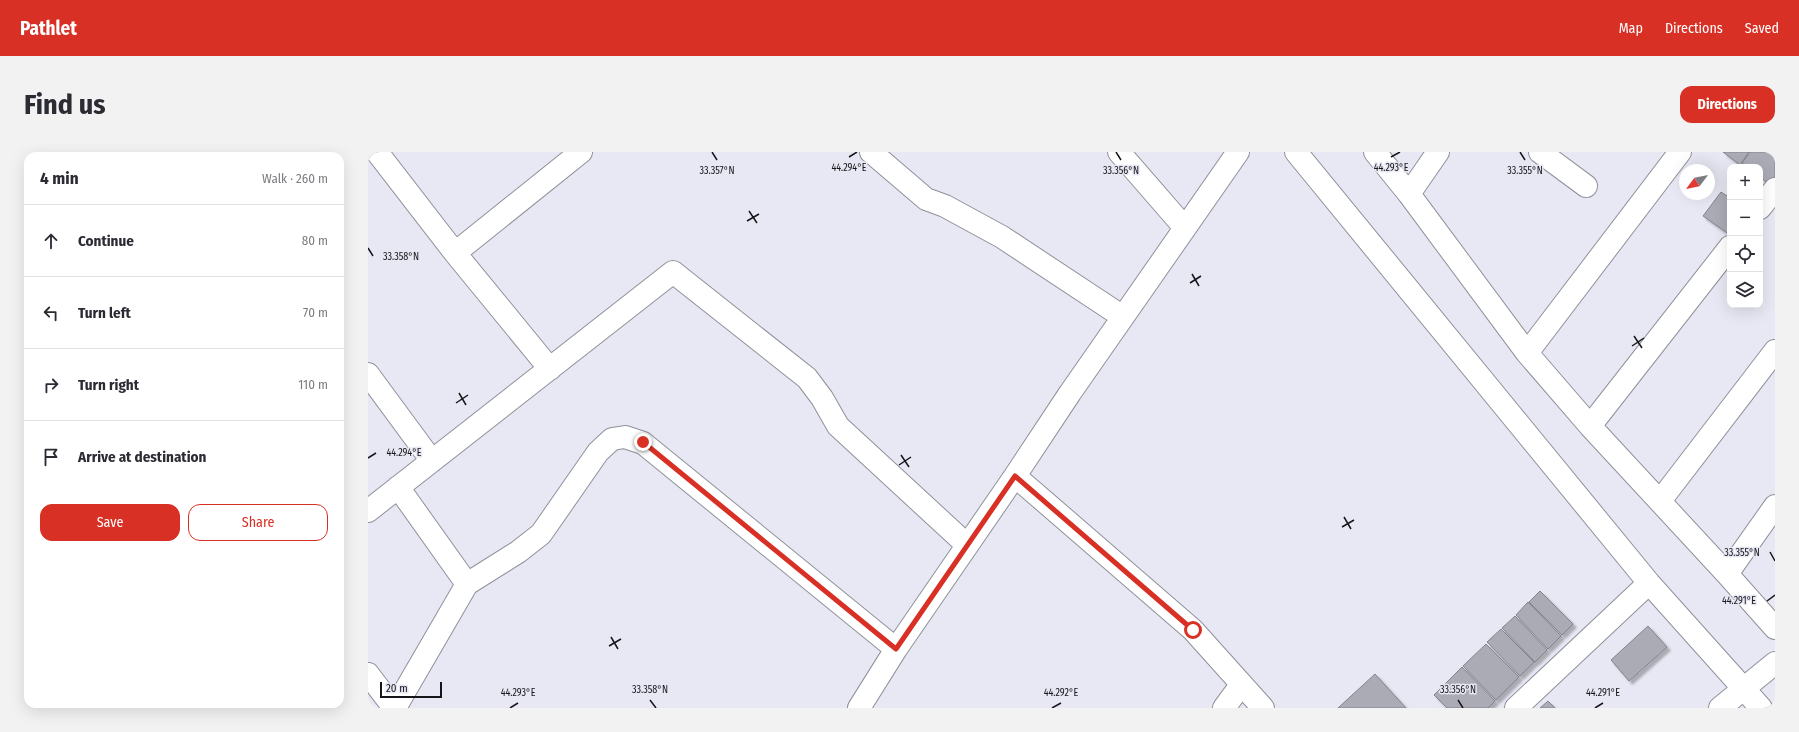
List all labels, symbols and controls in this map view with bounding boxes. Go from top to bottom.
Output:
text: Pathlet [20,17,77,40]
text: Map [1619,20,1643,37]
text: Directions [1665,20,1723,37]
text: Saved [1745,20,1779,37]
button: Directions [1680,86,1775,123]
text: Find us [24,88,106,121]
text: 44.294°E [831,162,867,174]
text: 44.293°E [1374,162,1409,174]
north arrow [1679,164,1715,200]
map controls [1727,164,1763,308]
button: + [1727,164,1763,200]
text: 33.357°N [699,165,735,177]
text: 33.356°N [1103,165,1139,177]
text: 33.355°N [1507,165,1543,177]
text: 4 min [40,168,79,189]
text: Walk · 260 m [262,171,328,186]
button: − [1727,200,1763,236]
icon: ahead [40,230,62,252]
text: Continue [78,232,134,250]
text: 80 m [302,233,328,248]
button: locate [1727,236,1763,272]
text: 33.358°N [383,251,419,263]
button: layers [1727,272,1763,308]
icon: left [40,302,62,324]
text: Turn left [78,304,131,322]
text: 70 m [303,305,328,320]
icon: right [40,374,62,396]
text: Turn right [78,376,139,394]
text: 110 m [298,377,328,392]
route end [634,433,652,451]
icon: arrive [40,446,62,468]
text: 44.294°E [386,447,422,459]
text: Arrive at destination [78,448,206,466]
button: Save [40,504,180,541]
button: Share [188,504,328,541]
text: 33.355°N [1724,547,1760,559]
text: 44.291°E [1722,595,1756,607]
route start [1184,621,1202,639]
scale bar [380,680,442,699]
text: 20 m [386,682,408,695]
text: 33.358°N [632,684,668,696]
text: 33.356°N [1440,684,1476,696]
text: 44.293°E [501,687,536,699]
text: 44.292°E [1044,687,1079,699]
text: 44.291°E [1586,687,1620,699]

